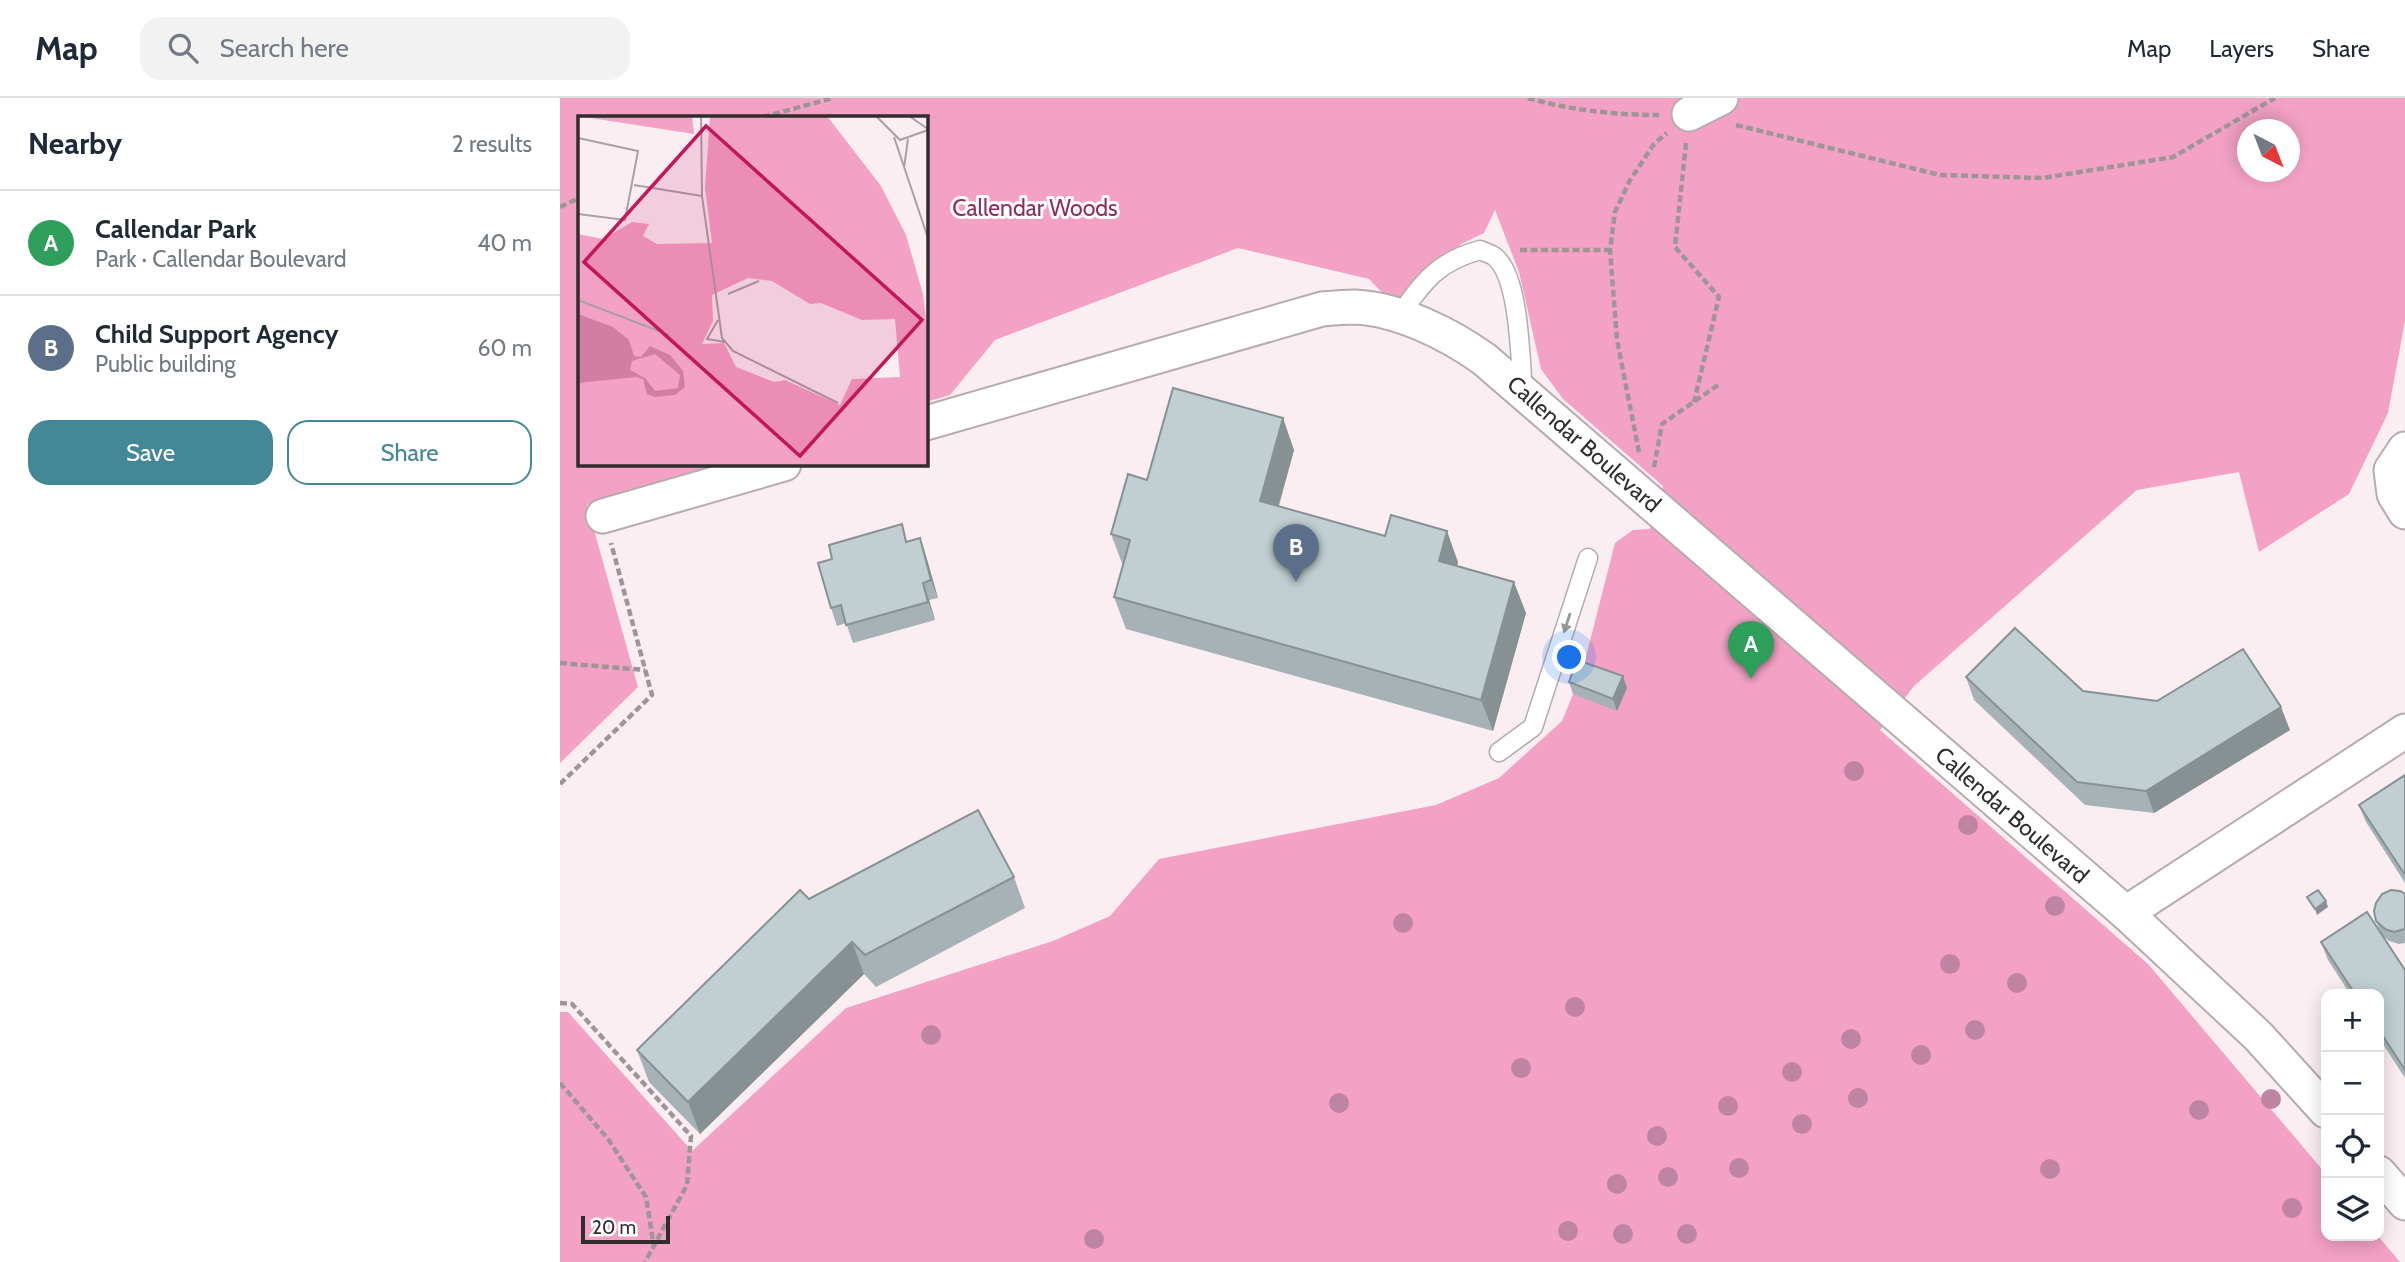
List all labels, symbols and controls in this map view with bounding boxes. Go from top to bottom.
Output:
search box [140,17,630,80]
text: Map [35,28,98,68]
icon: search [164,29,202,67]
text: Search here [220,32,349,64]
text: Map [2127,34,2171,63]
text: Layers [2209,34,2274,63]
text: Share [2312,34,2370,63]
inset map [578,116,928,466]
north arrow [2237,119,2300,182]
text: Nearby [28,125,122,162]
text: 2 results [452,130,532,158]
park label: Callendar Woods [952,194,1118,222]
text: Callendar Park [95,213,257,245]
text: A [44,229,58,257]
text: 40 m [477,229,532,257]
text: Park · Callendar Boulevard [95,245,346,273]
text: Child Support Agency [95,318,339,350]
text: B [44,334,58,362]
text: 60 m [478,334,532,362]
text: Public building [95,350,236,378]
street label: Callendar Boulevard [1502,370,1666,518]
button: Save [28,420,273,485]
button: Share [287,420,532,485]
pin: B [1273,524,1319,582]
one-way arrow [1561,612,1572,633]
pin: A [1728,621,1774,679]
your location [1552,640,1586,674]
street label: Callendar Boulevard [1930,741,2094,889]
map controls [2321,989,2384,1241]
button: + [2321,989,2384,1052]
button: − [2321,1052,2384,1115]
button: locate [2321,1115,2384,1178]
button: layers [2321,1178,2384,1241]
scale bar [581,1213,670,1245]
text: 20 m [592,1216,636,1239]

